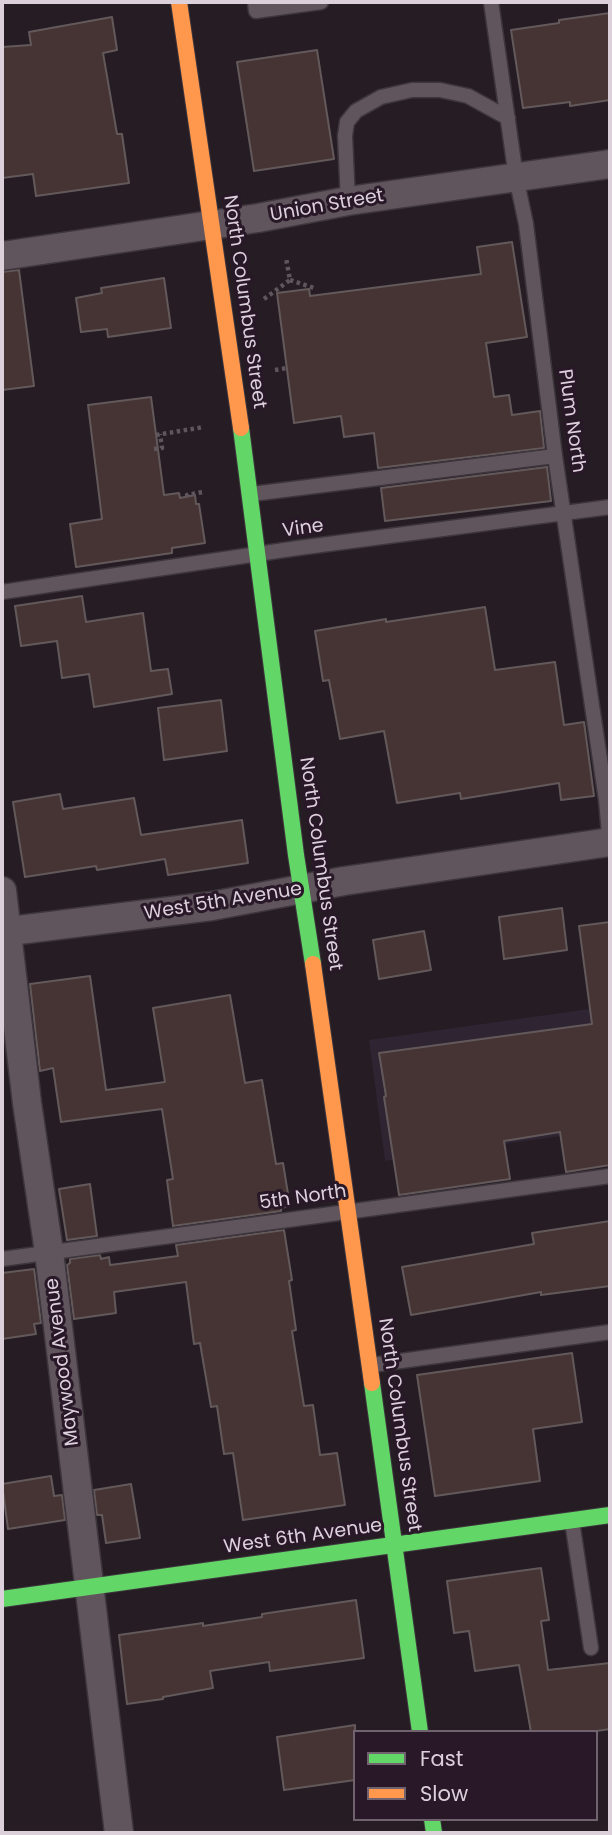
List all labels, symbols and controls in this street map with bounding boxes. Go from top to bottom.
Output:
street label: Union Street [269,185,385,227]
street label: North Columbus Street [218,194,270,410]
street label: Plum North [552,368,590,474]
street label: Vine [281,515,325,543]
street label: North Columbus Street [294,756,346,972]
street label: West 5th Avenue [142,878,304,926]
street label: 5th North [258,1181,348,1215]
street label: Maywood Avenue [41,1277,85,1447]
street label: North Columbus Street [373,1317,425,1533]
street label: West 6th Avenue [222,1515,384,1559]
legend [353,1730,598,1821]
text: Fast [420,1744,463,1773]
text: Slow [420,1779,468,1808]

